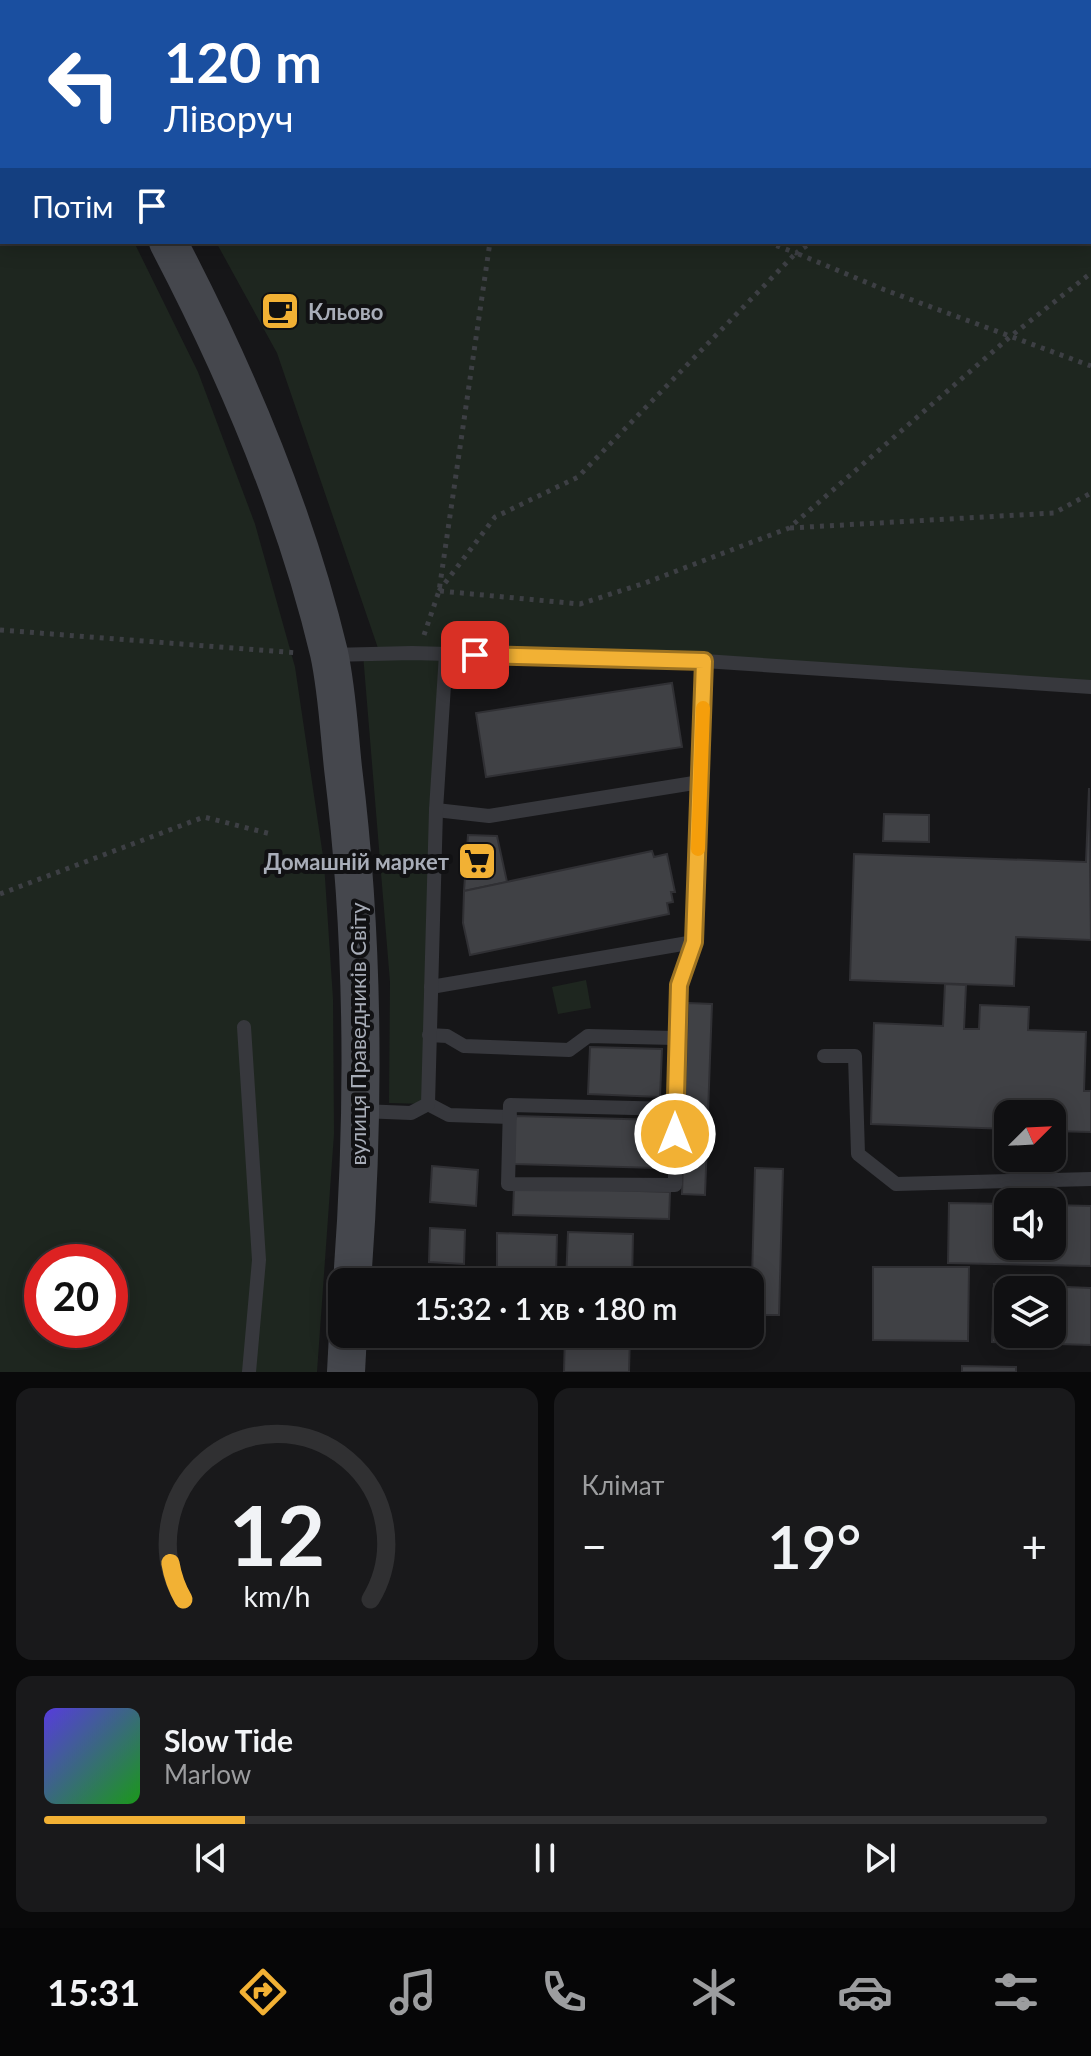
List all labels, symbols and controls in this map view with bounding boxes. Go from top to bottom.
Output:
text: 120 m [164,28,322,95]
icon: left [32,32,136,136]
text: Ліворуч [164,96,294,140]
icon: arrive [130,184,174,228]
text: Потім [32,188,114,224]
cafe icon: Кльово [259,290,301,332]
place label: Кльово [308,298,383,325]
pin [441,621,509,689]
icon: arrive [453,633,497,677]
supermarket icon: Домашній маркет [456,840,498,882]
place label: Домашній маркет [264,848,450,875]
street label: вулиця Праведників Світу [344,902,371,1166]
position arrow [633,1092,717,1176]
north arrow [994,1100,1066,1172]
map controls [994,1100,1066,1348]
button: sound [994,1188,1066,1260]
speed limit sign: 20 [24,1244,128,1348]
button: layers [994,1276,1066,1348]
text: 15:32 · 1 хв · 180 m [415,1290,677,1326]
text: Клімат [582,1469,664,1501]
text: 12 [229,1484,325,1584]
text: 19° [767,1510,862,1582]
text: − [582,1520,607,1572]
text: + [1021,1520,1047,1572]
text: km/h [243,1579,310,1613]
text: Slow Tide [164,1722,293,1758]
text: Marlow [164,1758,251,1790]
icon: previous [189,1836,233,1880]
icon: pause [523,1836,567,1880]
icon: next [858,1836,902,1880]
icon: directions [235,1964,291,2020]
icon: music [385,1964,441,2020]
icon: phone [536,1964,592,2020]
icon: climate [686,1964,742,2020]
icon: car [837,1964,893,2020]
icon: filters [988,1964,1044,2020]
text: 15:31 [47,1970,140,2014]

